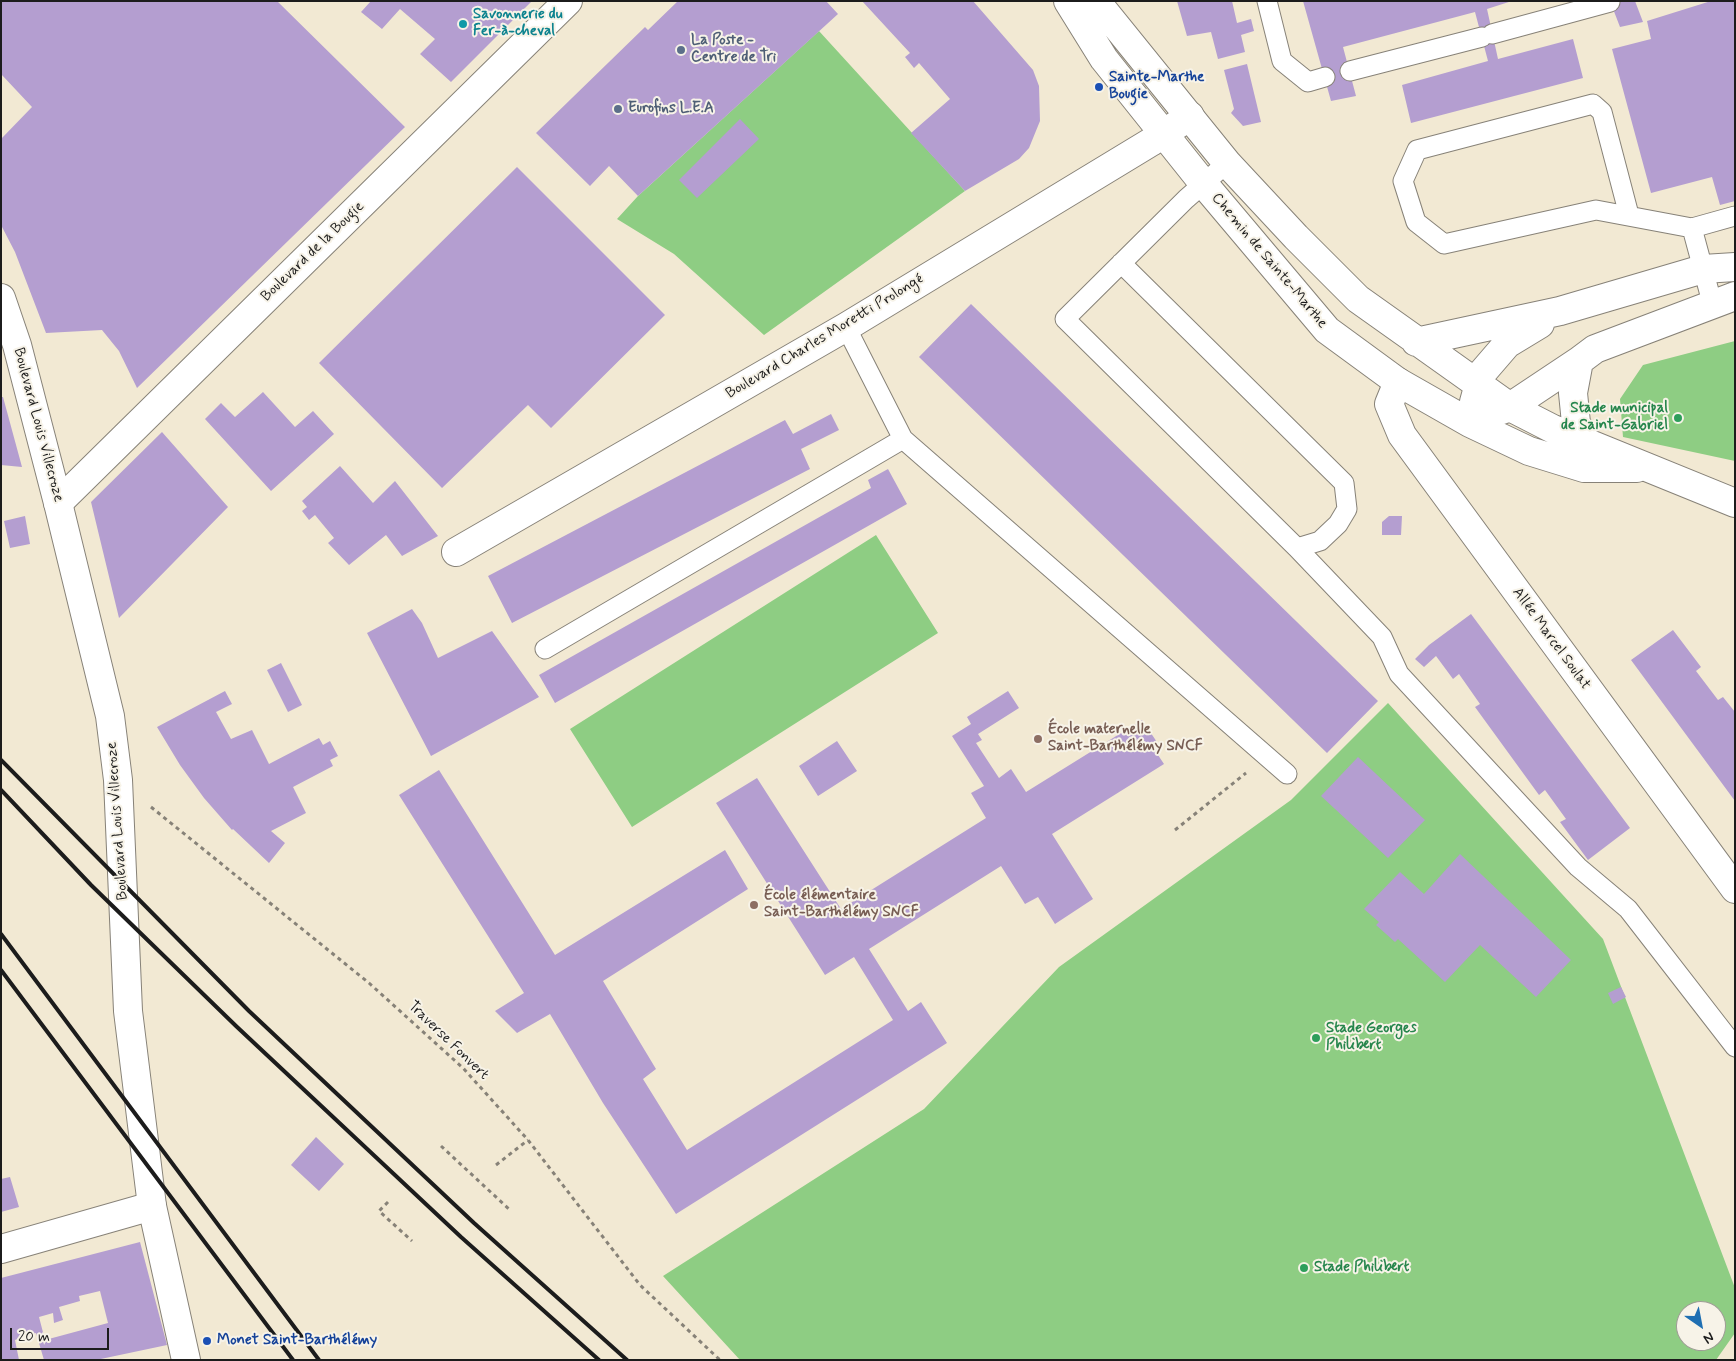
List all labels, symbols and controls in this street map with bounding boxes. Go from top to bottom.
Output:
place label: Savonnerie du Fer-à-cheval [473,6,562,41]
marker: Savonnerie du Fer-à-cheval [457,18,469,30]
place label: La Poste - Centre de Tri [691,32,776,67]
marker: La Poste - Centre de Tri [675,44,687,56]
place label: Sainte-Marthe Bougie [1109,69,1204,104]
marker: Sainte-Marthe Bougie [1093,81,1105,93]
place label: Eurofins L.E.A [628,100,714,118]
marker: Eurofins L.E.A [612,103,624,115]
street label: Chemin de Sainte-Marthe [1207,190,1331,332]
street label: Boulevard de la Bougie [258,198,368,306]
street label: Boulevard Charles Moretti Prolongé [723,271,927,403]
street label: Boulevard Louis Villecroze [9,346,67,504]
place label: Stade municipal de Saint-Gabriel [1561,400,1668,435]
marker: Stade municipal de Saint-Gabriel [1672,412,1684,424]
street label: Allée Marcel Soulat [1508,584,1594,694]
place label: École maternelle Saint-Barthélémy SNCF [1048,721,1203,756]
marker: École maternelle Saint-Barthélémy SNCF [1032,733,1044,745]
street label: Boulevard Louis Villecroze [103,741,133,901]
place label: École élémentaire Saint-Barthélémy SNCF [764,887,919,922]
marker: École élémentaire Saint-Barthélémy SNCF [748,899,760,911]
street label: Traverse Fonvert [404,998,492,1084]
place label: Stade Georges Philibert [1326,1020,1417,1055]
marker: Stade Georges Philibert [1310,1032,1322,1044]
place label: Stade Philibert [1314,1259,1409,1277]
marker: Stade Philibert [1298,1262,1310,1274]
north arrow [1676,1301,1726,1351]
scale bar [12,1318,111,1350]
text: 20 m [18,1327,50,1347]
text: N [1700,1328,1717,1348]
place label: Monet Saint-Barthélémy [217,1332,377,1350]
marker: Monet Saint-Barthélémy [201,1335,213,1347]

